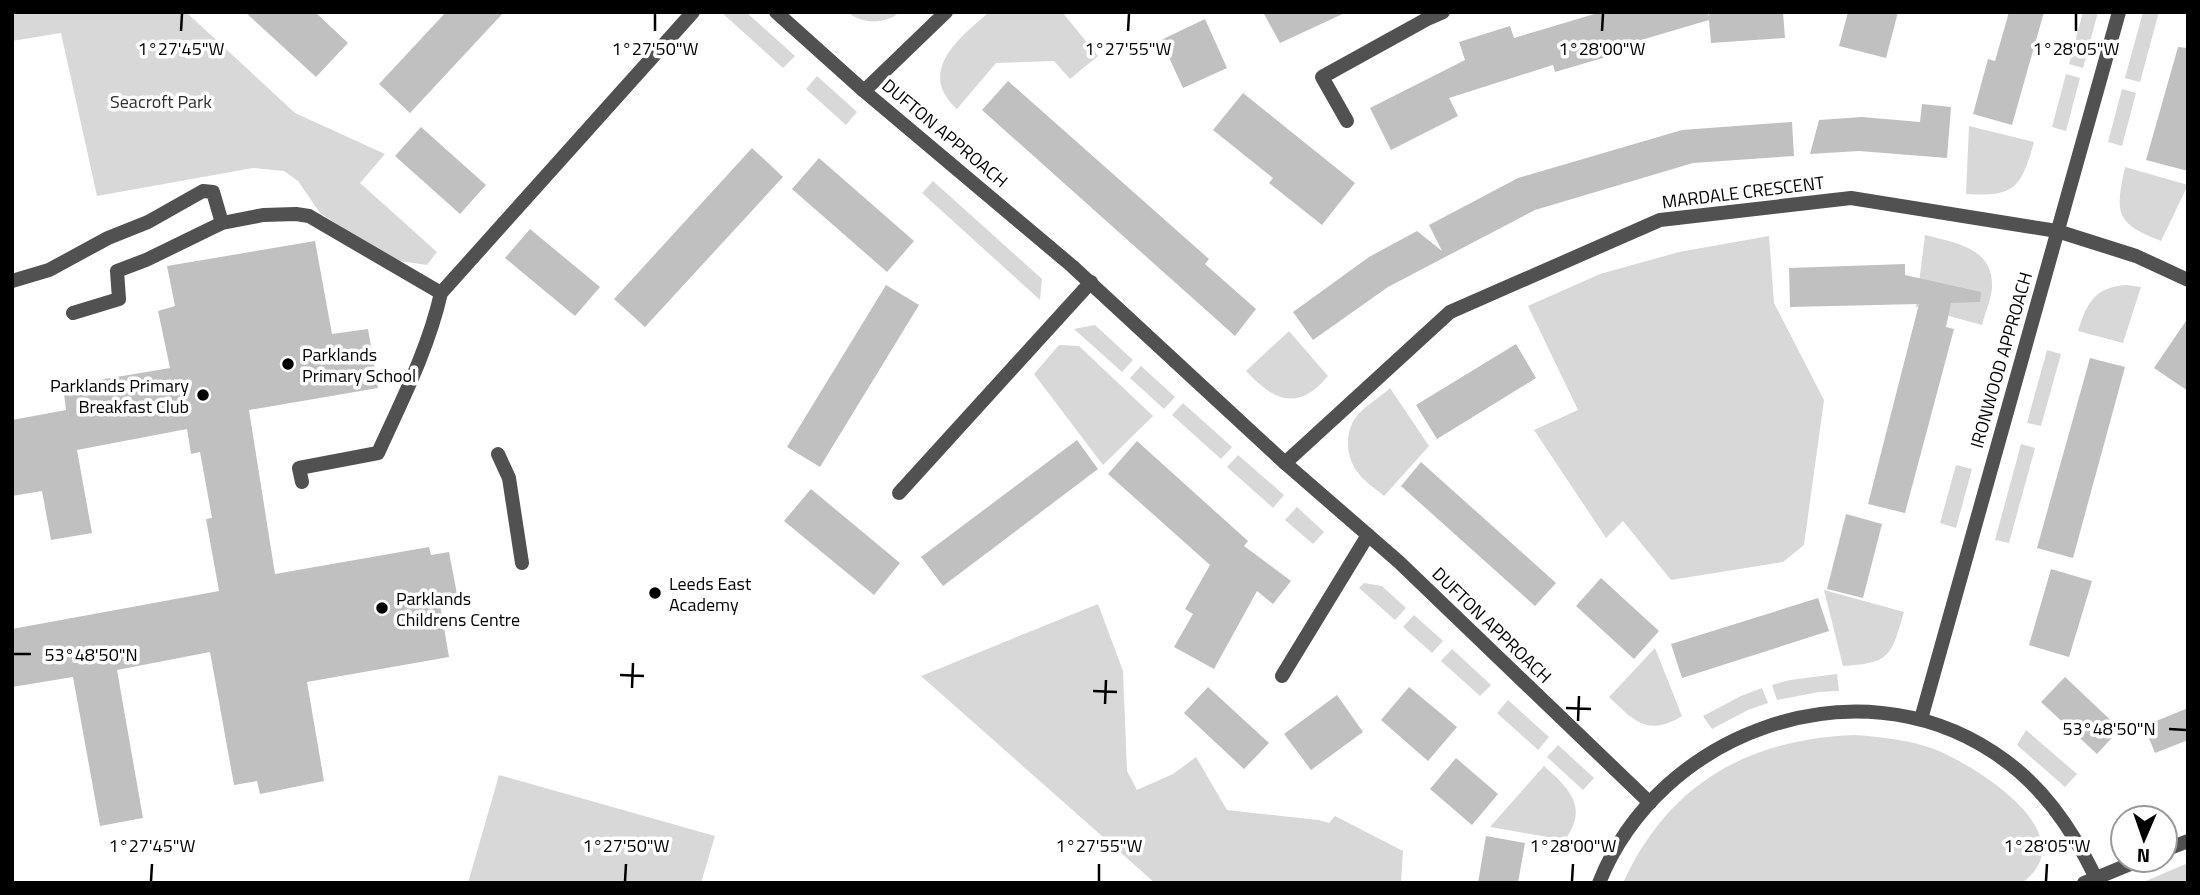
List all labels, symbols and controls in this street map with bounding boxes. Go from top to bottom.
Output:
text: 1°27'45"W [138,35,224,62]
text: 1°27'50"W [612,35,698,62]
text: 1°27'55"W [1085,35,1171,62]
text: 1°28'00"W [1559,35,1645,62]
text: 1°28'05"W [2033,35,2119,62]
street label: DUFTON APPROACH [876,72,1014,194]
park label: Seacroft Park [110,88,212,115]
street label: MARDALE CRESCENT [1660,169,1826,215]
street label: IRONWOOD APPROACH [1963,269,2039,451]
place label: Parklands Primary School [302,341,416,389]
marker: Parklands Primary School [280,356,296,372]
place label: Parklands Primary Breakfast Club [50,372,189,420]
marker: Parklands Primary Breakfast Club [195,387,211,403]
street label: DUFTON APPROACH [1426,561,1558,689]
place label: Leeds East Academy [669,570,752,618]
place label: Parklands Childrens Centre [396,585,520,633]
marker: Leeds East Academy [647,585,663,601]
marker: Parklands Childrens Centre [374,600,390,616]
text: 53°48'50"N [44,641,138,668]
text: 53°48'50"N [2062,715,2156,742]
north arrow [2109,804,2179,874]
text: 1°27'45"W [109,832,195,859]
text: 1°27'50"W [583,832,669,859]
text: 1°27'55"W [1056,832,1142,859]
text: 1°28'00"W [1530,832,1616,859]
text: 1°28'05"W [2004,832,2090,859]
text: N [2136,842,2150,871]

